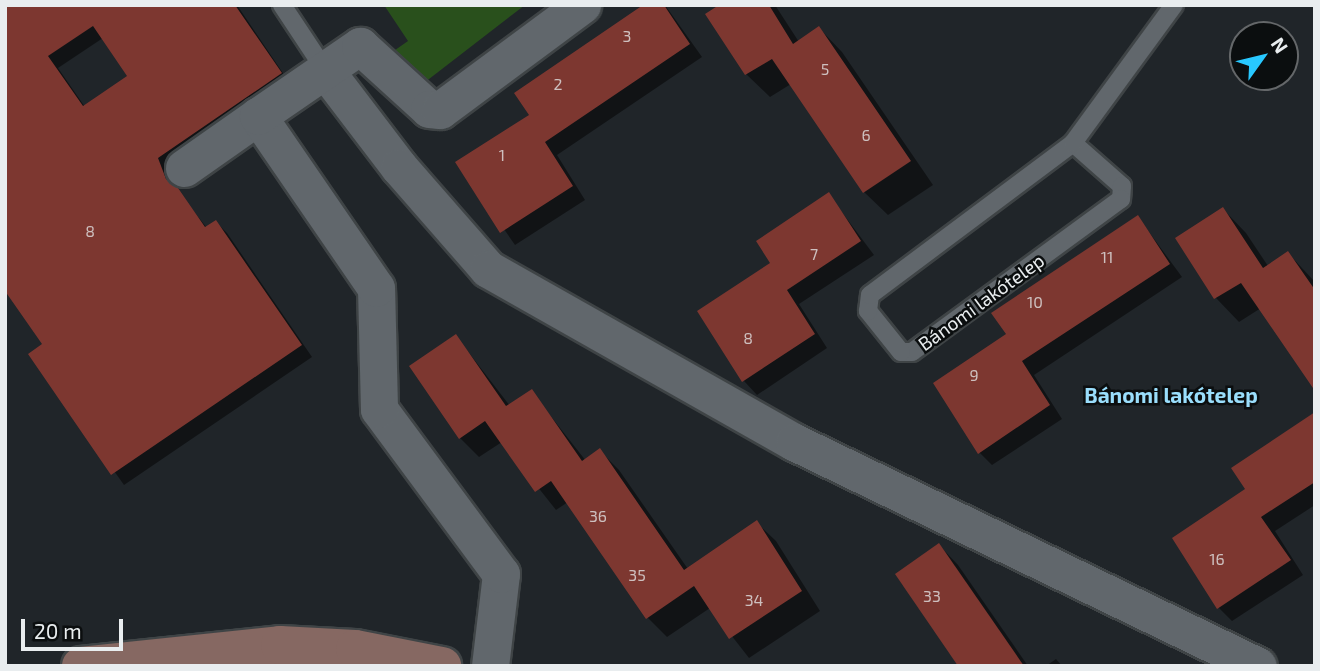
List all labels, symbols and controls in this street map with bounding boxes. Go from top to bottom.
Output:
north arrow [1229,21,1299,91]
house number: 3 [623,26,631,46]
text: N [1267,33,1294,57]
house number: 5 [821,59,829,79]
house number: 2 [554,74,562,94]
house number: 6 [861,125,871,145]
house number: 1 [499,145,505,165]
house number: 8 [85,221,95,241]
house number: 7 [810,244,818,264]
house number: 11 [1101,247,1113,267]
street label: Bánomi lakótelep [914,249,1048,355]
house number: 10 [1027,292,1043,312]
house number: 8 [743,328,753,348]
house number: 9 [969,365,979,385]
district label: Bánomi lakótelep [1084,382,1258,408]
house number: 36 [589,506,607,526]
house number: 16 [1209,549,1225,569]
house number: 35 [628,565,646,585]
house number: 33 [923,586,941,606]
house number: 34 [745,590,763,610]
scale bar [24,604,126,648]
text: 20 m [34,618,82,643]

